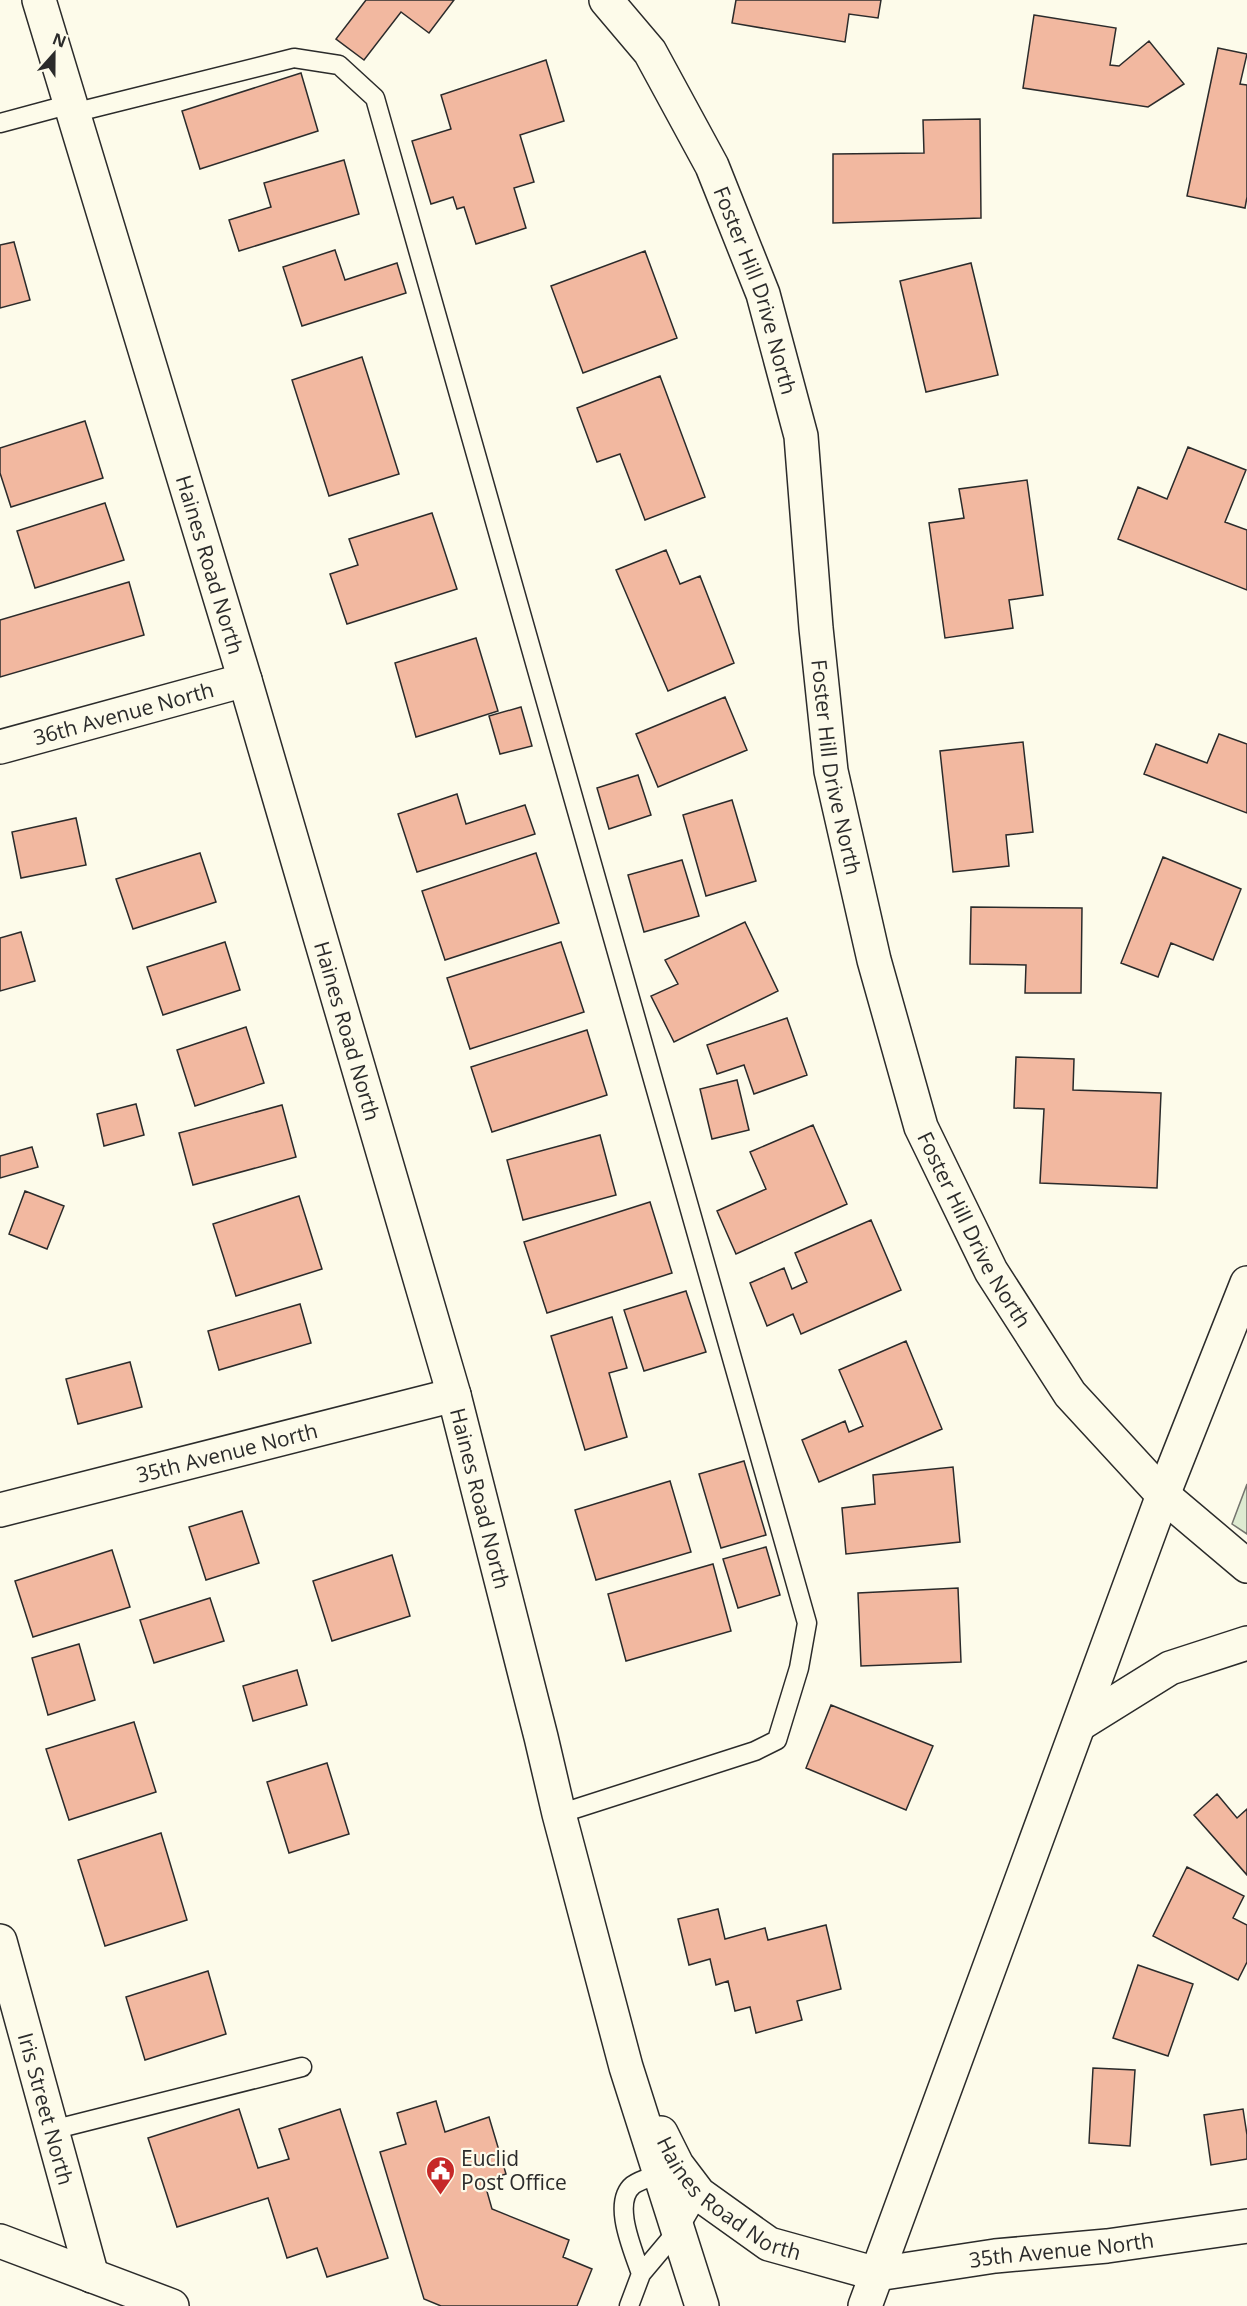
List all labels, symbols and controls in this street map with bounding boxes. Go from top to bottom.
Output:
north arrow [24,24,84,84]
text: N [49,27,69,53]
street label: Foster Hill Drive North [708,182,803,397]
street label: Haines Road North [170,472,250,658]
street label: Foster Hill Drive North [805,658,868,877]
street label: 36th Avenue North [30,675,217,751]
street label: Haines Road North [308,938,387,1124]
street label: Foster Hill Drive North [911,1127,1038,1333]
street label: Haines Road North [444,1405,517,1592]
street label: 35th Avenue North [133,1416,320,1489]
street label: Iris Street North [12,2029,80,2188]
street label: Haines Road North [651,2131,804,2266]
place label: Euclid Post Office [461,2144,567,2196]
public building icon: Euclid Post Office [424,2154,456,2196]
street label: 35th Avenue North [967,2225,1156,2274]

